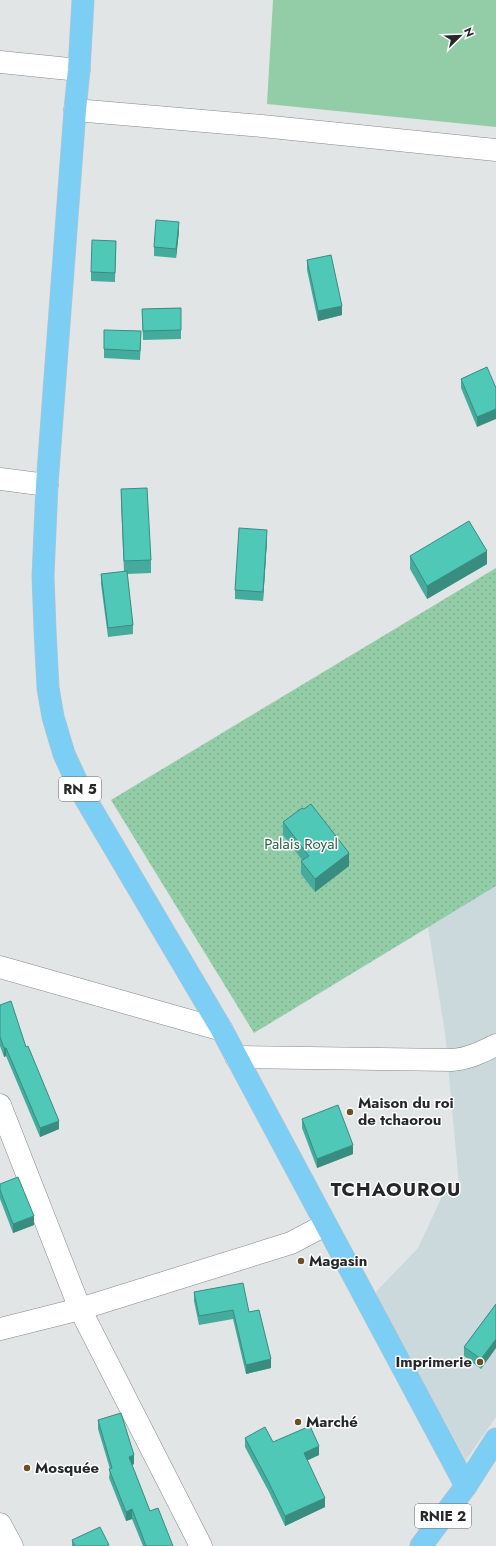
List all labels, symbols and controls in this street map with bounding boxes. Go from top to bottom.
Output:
north arrow [440,16,480,56]
text: N [460,25,478,39]
road number: RN 5 [59,777,101,801]
park label: Palais Royal [264,833,338,855]
place label: Maison du roi de tchaorou [358,1092,454,1131]
marker: Maison du roi de tchaorou [345,1107,355,1117]
district label: TCHAOUROU [331,1176,461,1203]
place label: Magasin [309,1250,367,1272]
marker: Magasin [296,1256,306,1266]
place label: Imprimerie [396,1351,472,1373]
marker: Imprimerie [475,1357,485,1367]
place label: Marché [306,1411,358,1433]
marker: Marché [293,1417,303,1427]
place label: Mosquée [35,1457,100,1479]
marker: Mosquée [22,1463,32,1473]
road number: RNIE 2 [415,1504,471,1528]

